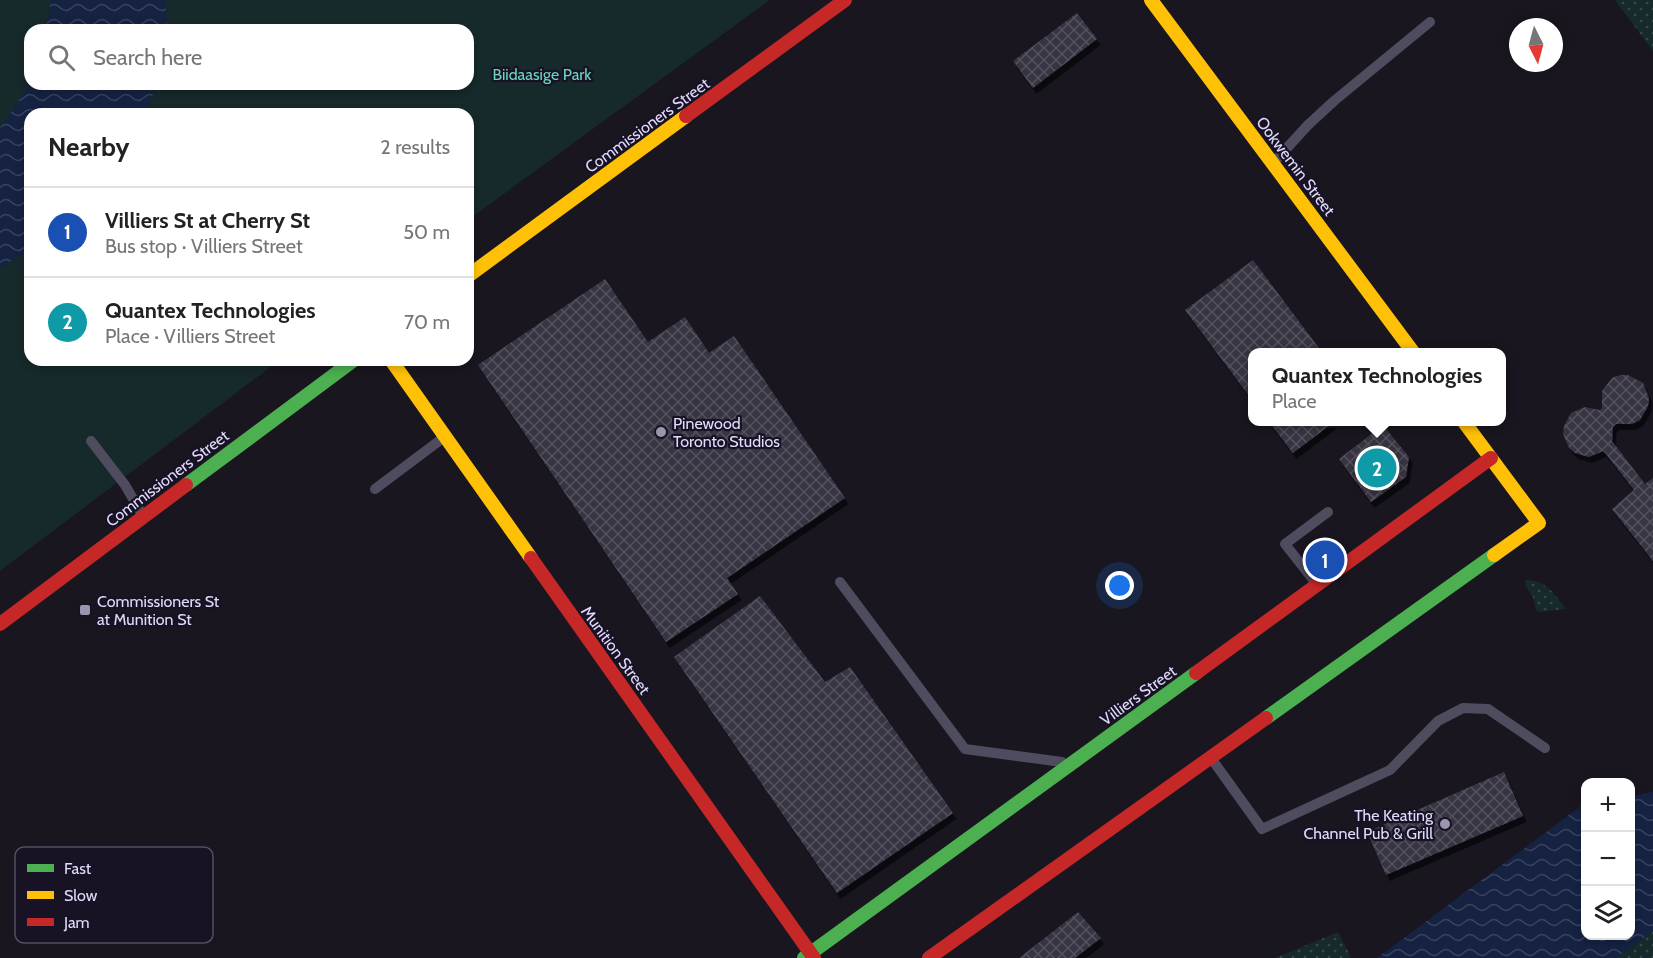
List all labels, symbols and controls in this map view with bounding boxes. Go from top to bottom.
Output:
north arrow [1509,18,1563,72]
search box [24,24,474,90]
icon: search [45,41,78,74]
text: Search here [93,44,202,71]
park label: Biidaasige Park [492,65,592,84]
street label: Commissioners Street [581,74,714,177]
street label: Ookwemin Street [1252,113,1339,220]
text: Nearby [48,131,129,163]
text: 2 results [380,135,450,159]
text: Villiers St at Cherry St [105,207,310,234]
text: 1 [64,220,71,244]
text: 50 m [403,220,450,244]
text: Bus stop · Villiers Street [105,234,303,258]
text: Quantex Technologies [105,297,316,324]
text: 2 [62,310,73,334]
text: 70 m [404,310,450,334]
text: Place · Villiers Street [105,324,275,348]
popup [1248,348,1506,426]
text: Quantex Technologies [1272,362,1482,389]
text: Place [1272,389,1317,413]
place label: Pinewood Toronto Studios [673,414,780,451]
marker: Pinewood Toronto Studios [654,425,668,439]
street label: Commissioners Street [102,426,233,531]
pin: 2 [1358,446,1396,490]
pin: 1 [1306,538,1344,582]
your location [1105,571,1134,600]
place label: Commissioners St at Munition St [97,592,220,629]
street label: Munition Street [577,602,654,699]
marker: Commissioners St at Munition St [78,603,92,617]
street label: Villiers Street [1097,661,1181,729]
map controls [1581,778,1635,940]
button: + [1581,778,1635,832]
place label: The Keating Channel Pub & Grill [1303,806,1434,843]
marker: The Keating Channel Pub & Grill [1438,817,1452,831]
button: − [1581,832,1635,886]
legend [15,847,213,943]
text: Fast [64,859,92,878]
text: Slow [64,886,98,905]
button: layers [1581,886,1635,940]
text: Jam [63,913,90,932]

